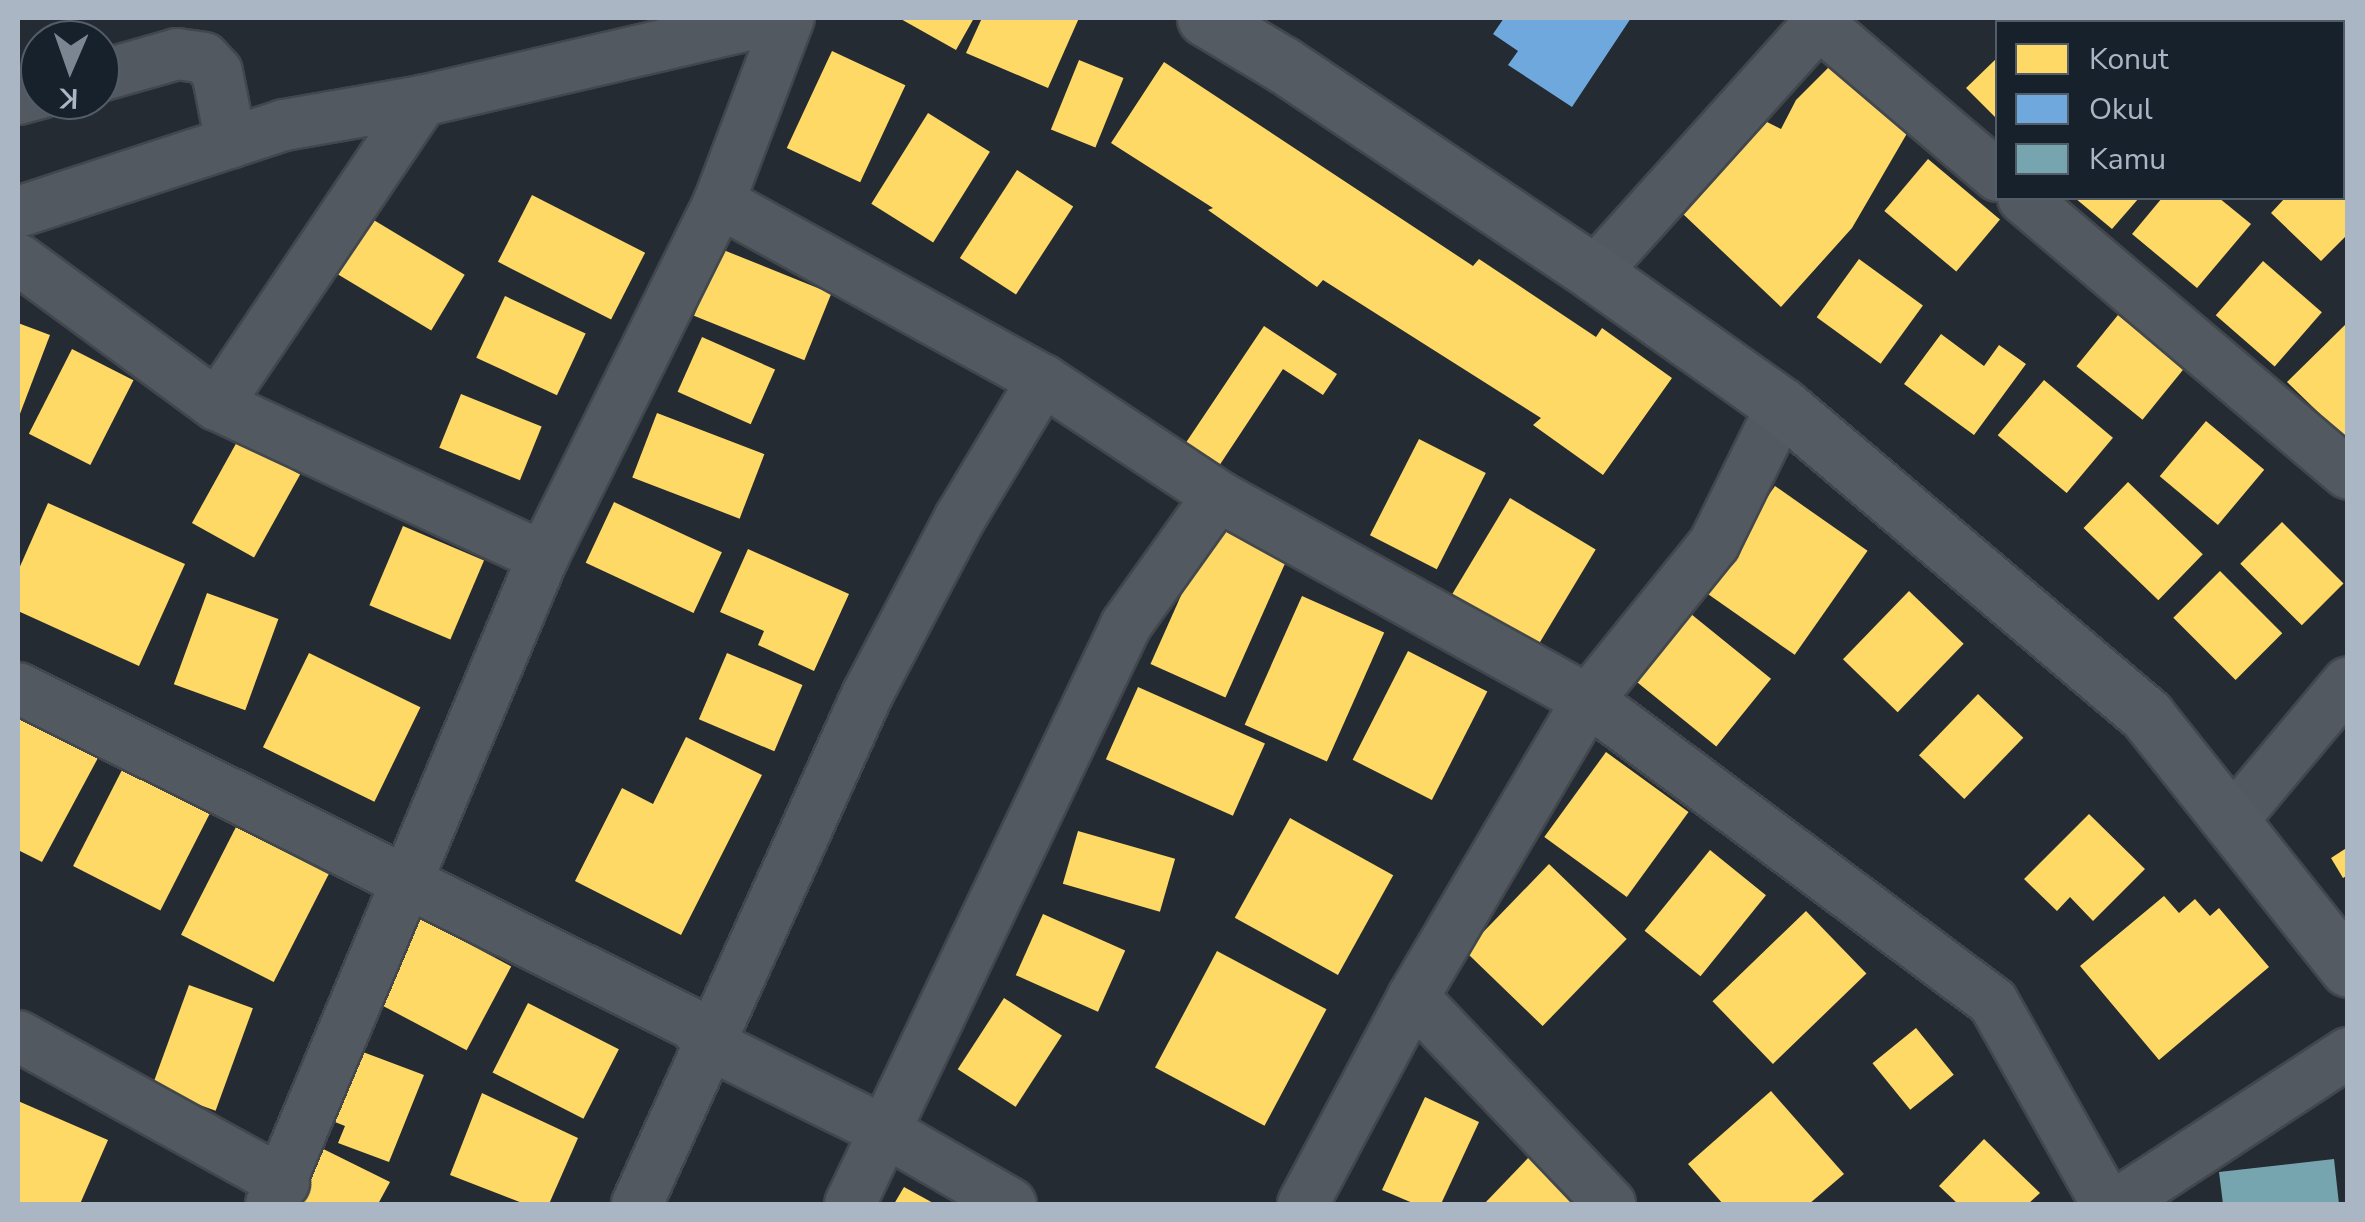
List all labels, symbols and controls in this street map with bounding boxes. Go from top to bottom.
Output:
north arrow [20,20,120,120]
legend [1995,20,2345,200]
text: Konut [2089,39,2168,80]
text: K [59,79,79,117]
text: Okul [2089,89,2153,130]
text: Kamu [2089,139,2166,180]

